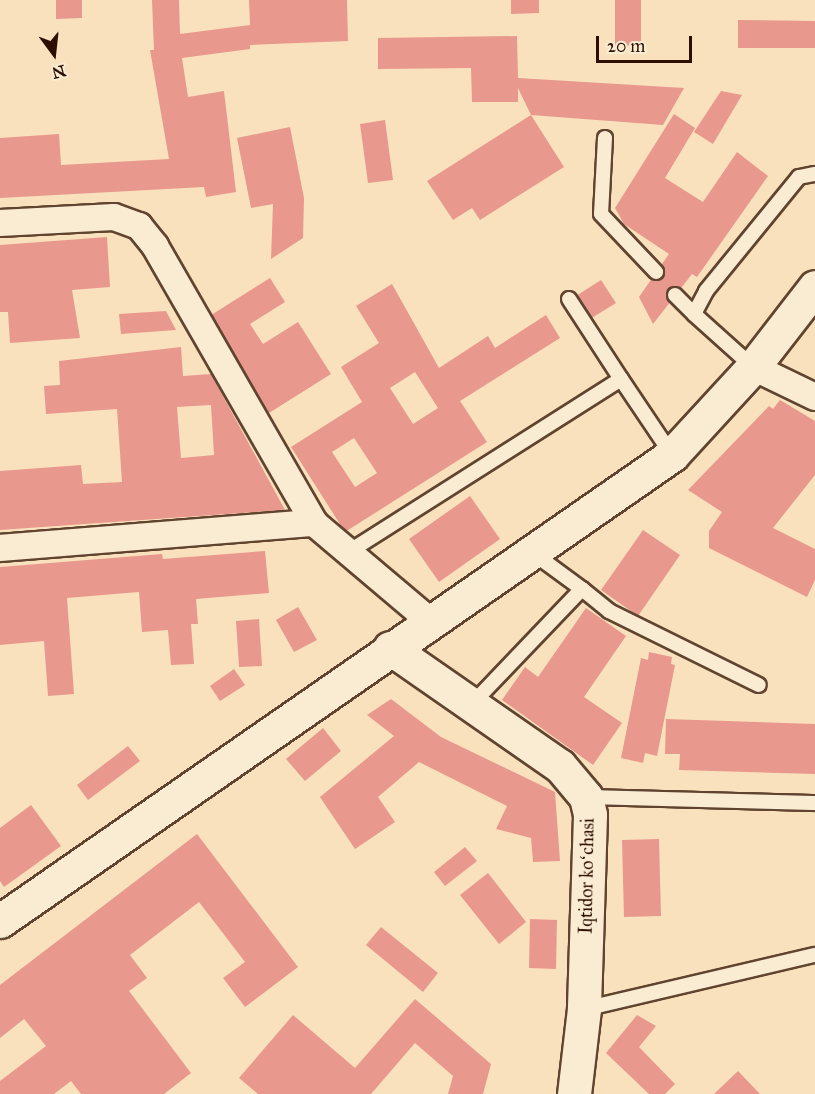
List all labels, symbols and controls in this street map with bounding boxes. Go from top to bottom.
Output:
north arrow [24,24,84,84]
scale bar [599,24,695,62]
text: 20 m [607,35,645,57]
text: N [50,61,68,83]
street label: Iqtidor koʻchasi [575,818,599,934]

